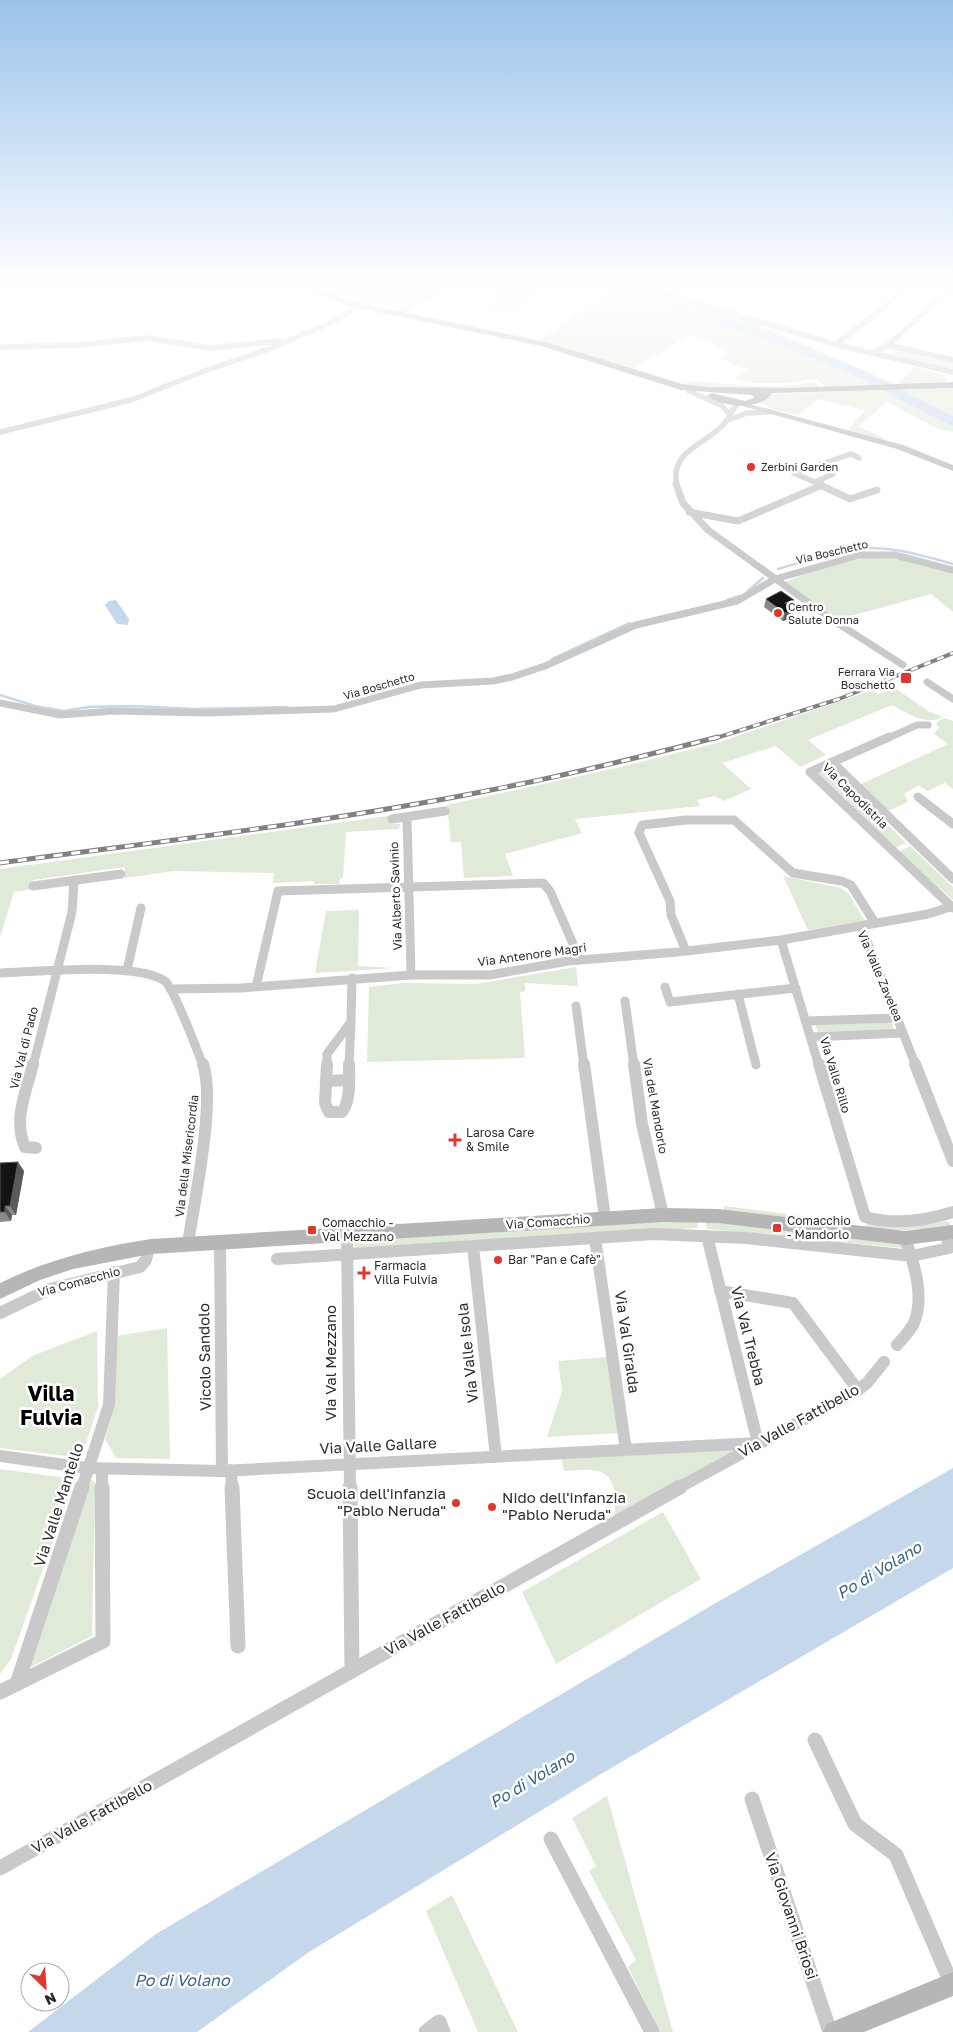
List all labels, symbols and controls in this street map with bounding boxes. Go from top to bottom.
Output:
place label: Zerbini Garden [761,460,838,473]
marker: Zerbini Garden [745,461,757,473]
street label: Via Boschetto [795,537,870,566]
place label: Centro Salute Donna [788,600,859,626]
marker: Centro Salute Donna [772,607,784,619]
place label: Ferrara Via Boschetto [838,665,895,691]
street label: Via Boschetto [342,669,416,702]
marker: Ferrara Via Boschetto [899,671,913,685]
street label: Via Capodistria [819,760,891,832]
street label: Via Alberto Savinio [386,841,405,951]
street label: Via Valle Zavelea [855,928,906,1024]
street label: Via Antenore Magri [477,939,587,970]
street label: Via Val di Pado [6,1005,41,1091]
street label: Via Valle Rillo [817,1035,854,1115]
street label: Via del Mandorlo [640,1057,671,1155]
street label: Via della Misericordia [172,1094,201,1218]
place label: Larosa Care & Smile [466,1125,534,1154]
marker: Larosa Care & Smile [448,1133,462,1147]
street label: Via Comacchio [505,1211,591,1232]
place label: Comacchio - Mandorlo [787,1213,851,1242]
place label: Comacchio - Val Mezzano [322,1215,394,1244]
marker: Comacchio - Mandorlo [771,1222,783,1234]
marker: Comacchio - Val Mezzano [306,1224,318,1236]
place label: Bar "Pan e Cafè" [508,1252,601,1267]
marker: Bar "Pan e Cafè" [492,1254,504,1266]
place label: Farmacia Villa Fulvia [374,1258,437,1287]
street label: Via Comacchio [36,1263,122,1300]
marker: Farmacia Villa Fulvia [358,1267,370,1279]
street label: Via Val Trebba [728,1284,770,1387]
street label: Via Val Giralda [612,1289,644,1394]
street label: Via Valle Isola [453,1302,481,1404]
street label: Vicolo Sandolo [194,1303,214,1411]
street label: Via Val Mezzano [321,1305,339,1421]
district label: Villa Fulvia [20,1380,82,1430]
street label: Via Valle Fattibello [735,1380,862,1461]
street label: Via Valle Gallare [319,1433,437,1457]
street label: Via Valle Mantello [29,1440,87,1569]
place label: Scuola dell'infanzia "Pablo Neruda" [307,1484,446,1519]
place label: Nido dell'infanzia "Pablo Neruda" [502,1488,626,1523]
marker: Scuola dell'infanzia "Pablo Neruda" [450,1497,462,1509]
marker: Nido dell'infanzia "Pablo Neruda" [486,1501,498,1513]
water label: Po di Volano [833,1536,926,1603]
street label: Via Valle Fattibello [381,1578,508,1659]
water label: Po di Volano [486,1745,579,1812]
street label: Via Valle Fattibello [28,1776,155,1857]
street label: Via Giovanni Briosi [762,1850,822,1982]
north arrow [20,1962,70,2012]
water label: Po di Volano [134,1970,231,1990]
text: N [42,1989,59,2009]

